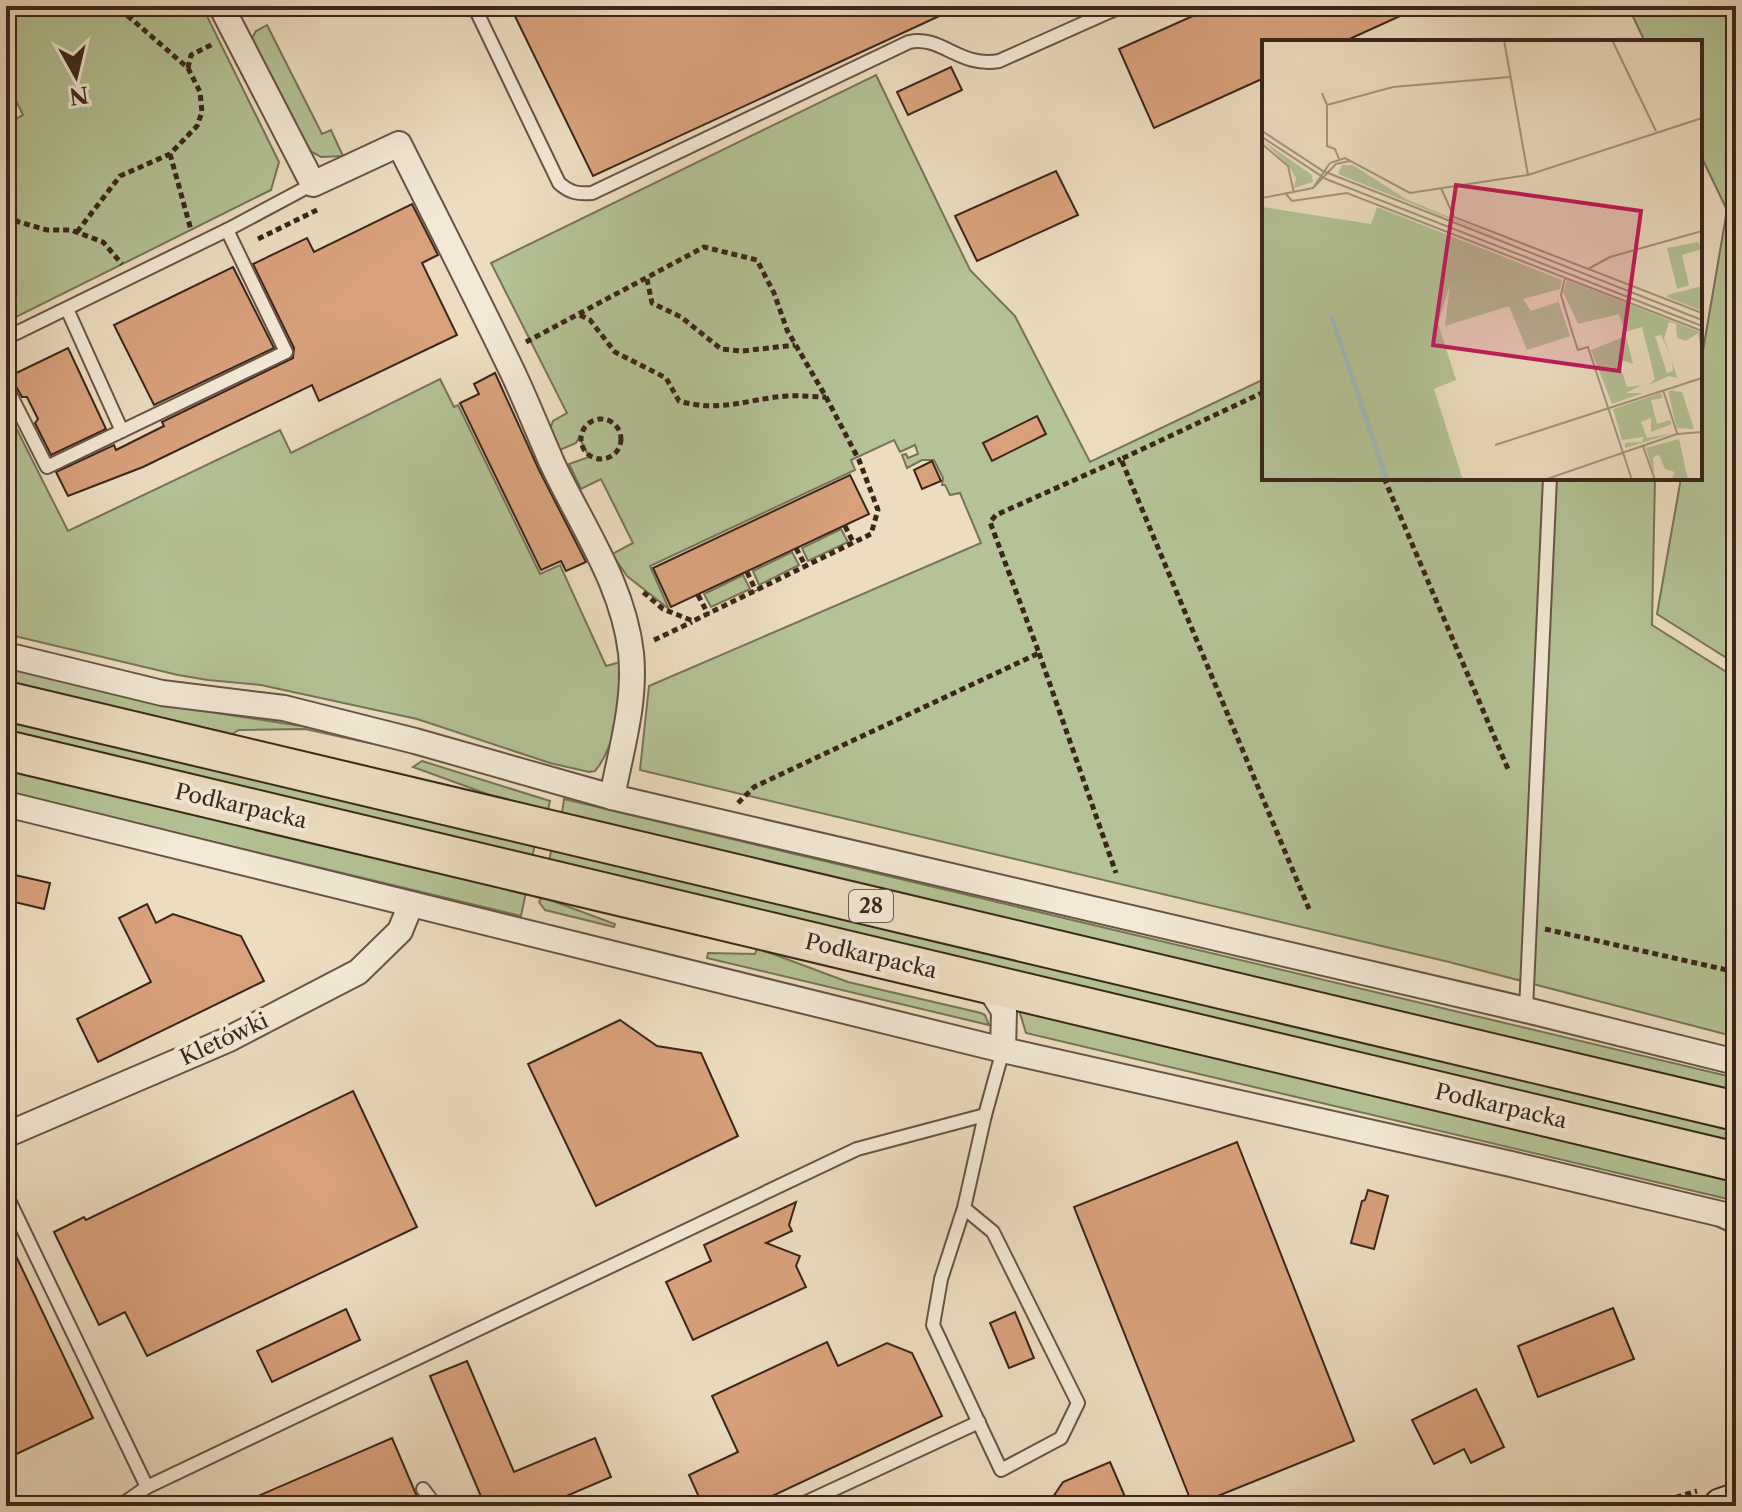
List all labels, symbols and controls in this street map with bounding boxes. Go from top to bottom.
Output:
north arrow [36,36,116,116]
inset map [1262,40,1702,480]
text: N [67,81,90,110]
street label: Podkarpacka [172,778,310,834]
road number: 28 [849,890,893,922]
street label: Podkarpacka [802,928,940,984]
street label: Kletówki [176,1007,273,1071]
street label: Podkarpacka [1432,1078,1570,1134]

